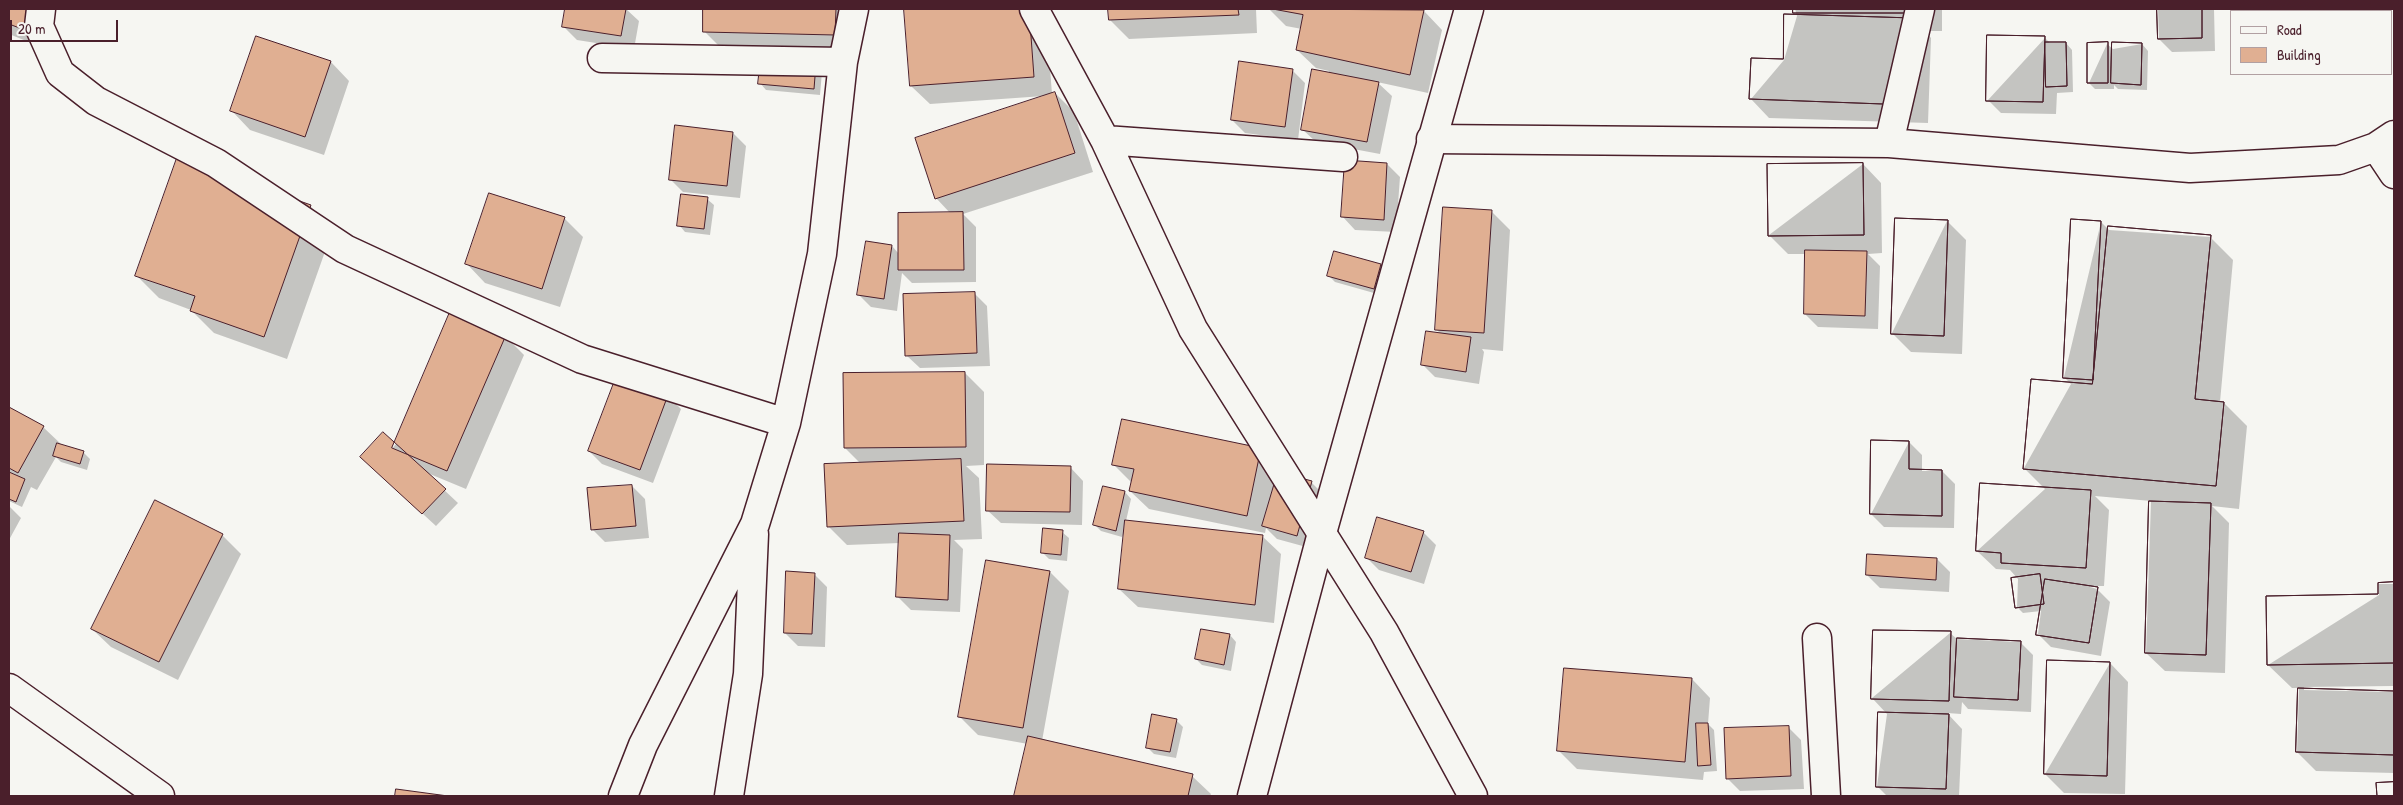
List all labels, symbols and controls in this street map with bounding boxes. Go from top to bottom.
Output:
scale bar [12,10,120,42]
legend [2230,10,2393,75]
text: 20 m [18,18,45,39]
text: Road [2277,19,2302,40]
text: Building [2277,44,2321,65]

